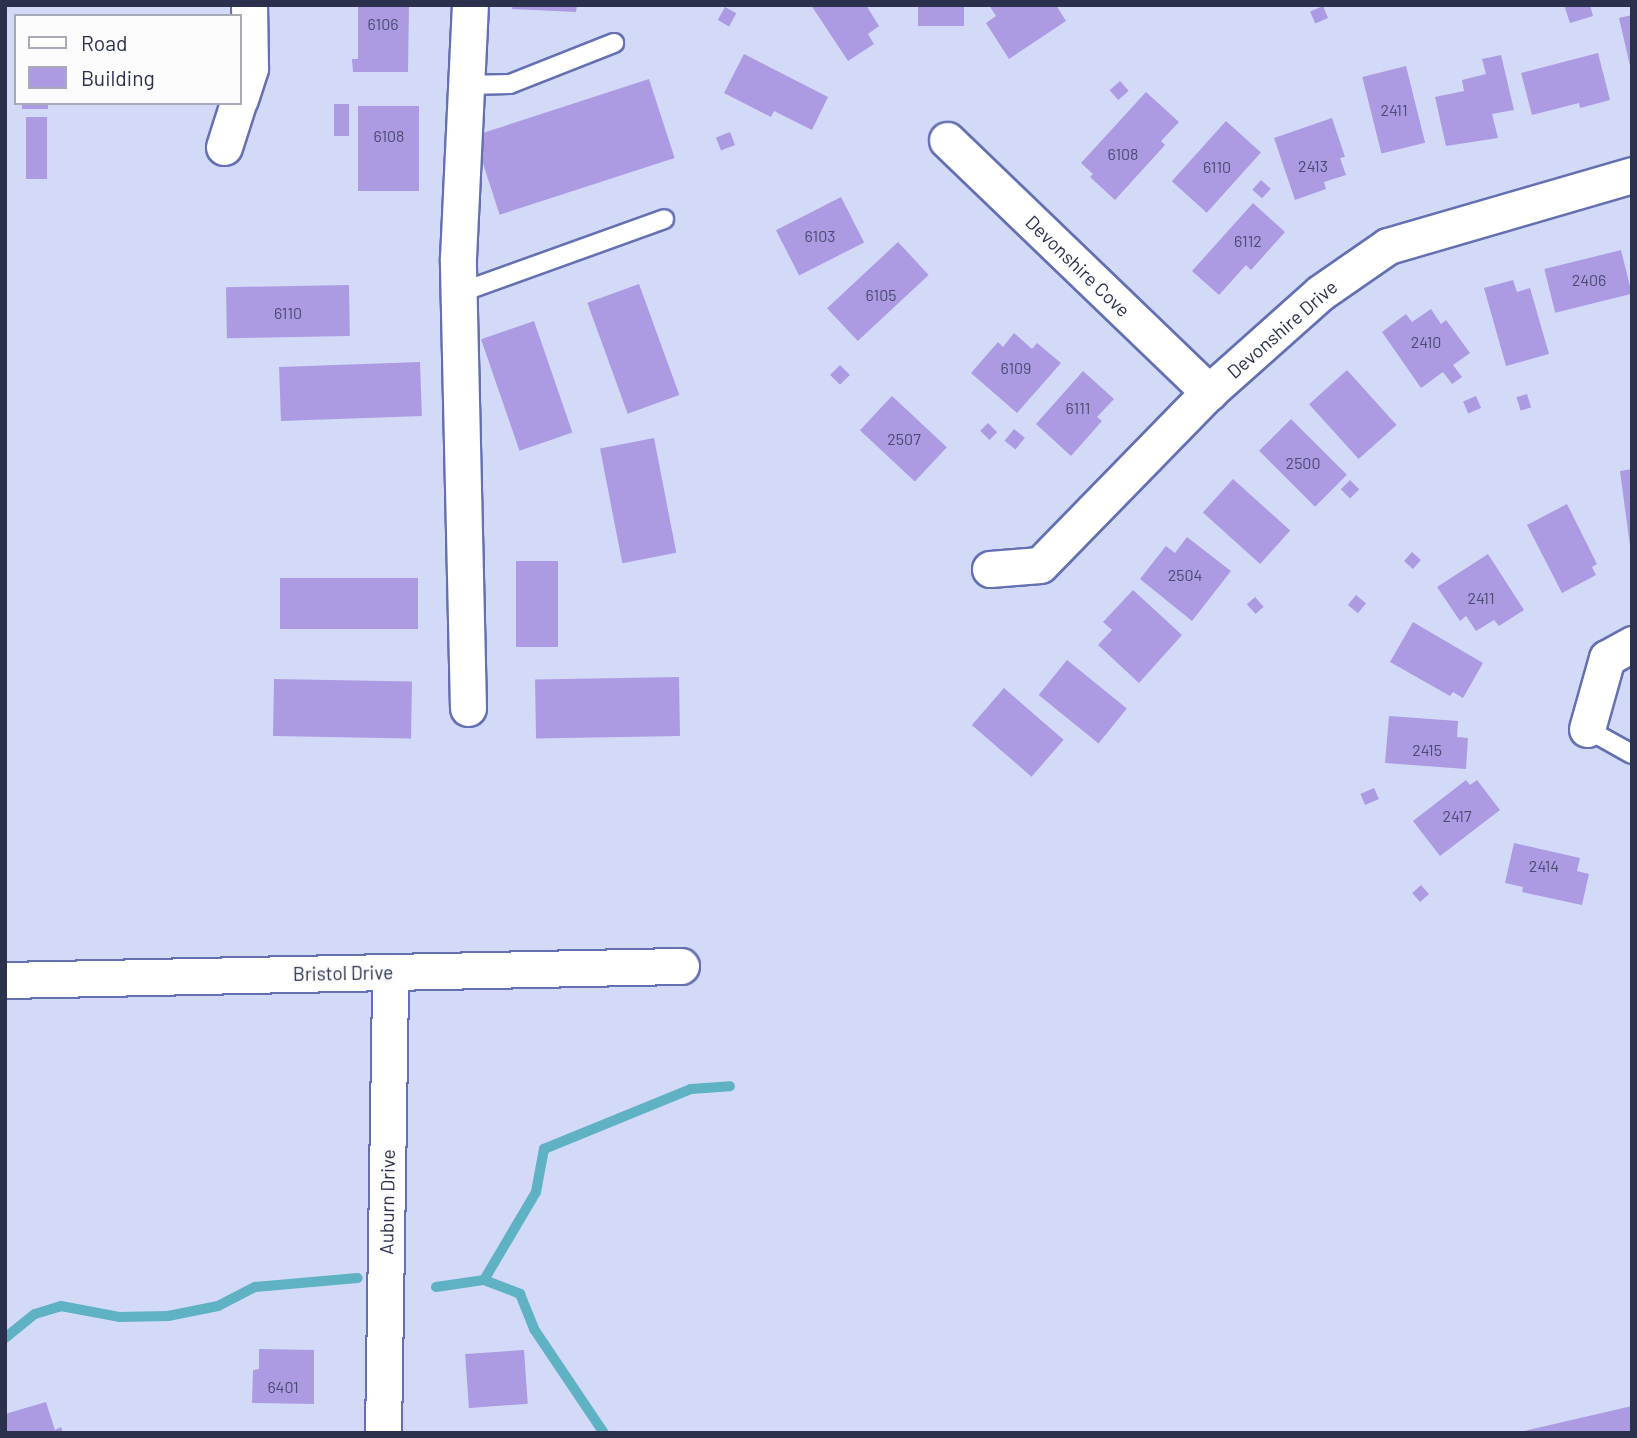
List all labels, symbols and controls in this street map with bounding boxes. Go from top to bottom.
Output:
legend [14,14,242,105]
house number: 6106 [368,14,398,34]
text: Road [81,30,127,55]
text: Building [81,65,155,90]
house number: 2411 [1380,100,1408,120]
house number: 6108 [374,126,404,146]
house number: 6108 [1108,144,1138,164]
house number: 2413 [1298,156,1328,176]
house number: 6110 [1203,157,1231,177]
street label: Devonshire Cove [1021,210,1135,322]
house number: 6103 [805,226,835,246]
house number: 6112 [1234,231,1262,251]
house number: 2406 [1572,270,1606,290]
street label: Devonshire Drive [1222,275,1342,383]
house number: 6105 [866,285,896,305]
house number: 6110 [274,303,302,323]
house number: 2410 [1411,332,1441,352]
house number: 6109 [1001,358,1031,378]
house number: 6111 [1066,398,1090,418]
house number: 2507 [887,429,921,449]
house number: 2500 [1286,453,1320,473]
house number: 2504 [1168,565,1202,585]
house number: 2411 [1467,588,1495,608]
house number: 2415 [1412,740,1442,760]
house number: 2417 [1442,806,1472,826]
house number: 2414 [1529,856,1559,876]
street label: Bristol Drive [293,961,393,985]
street label: Auburn Drive [375,1149,399,1255]
house number: 6401 [267,1377,299,1397]

